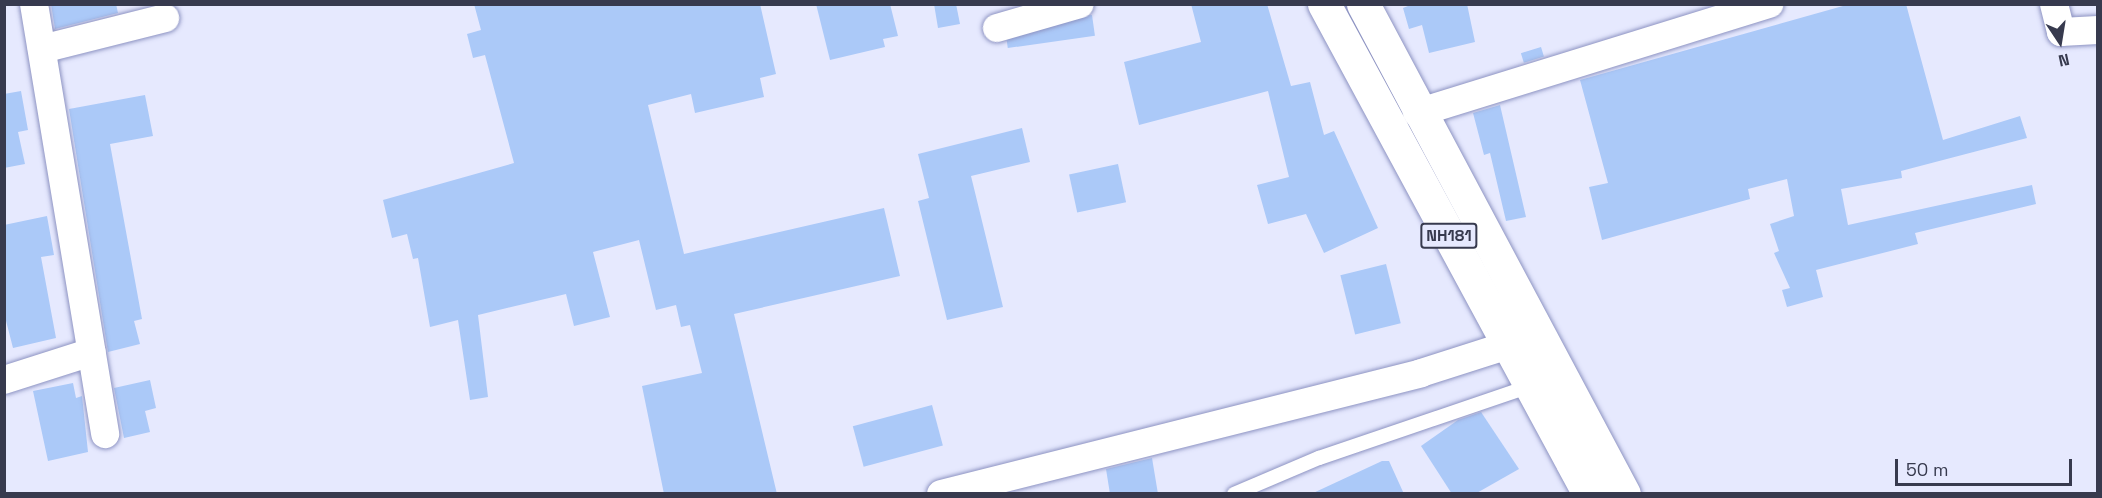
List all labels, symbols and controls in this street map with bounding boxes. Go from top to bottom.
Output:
north arrow [2030,12,2090,72]
text: N [2056,49,2071,71]
road number: NH181 [1419,223,1479,249]
scale bar [1898,447,2075,485]
text: 50 m [1906,458,1948,481]

